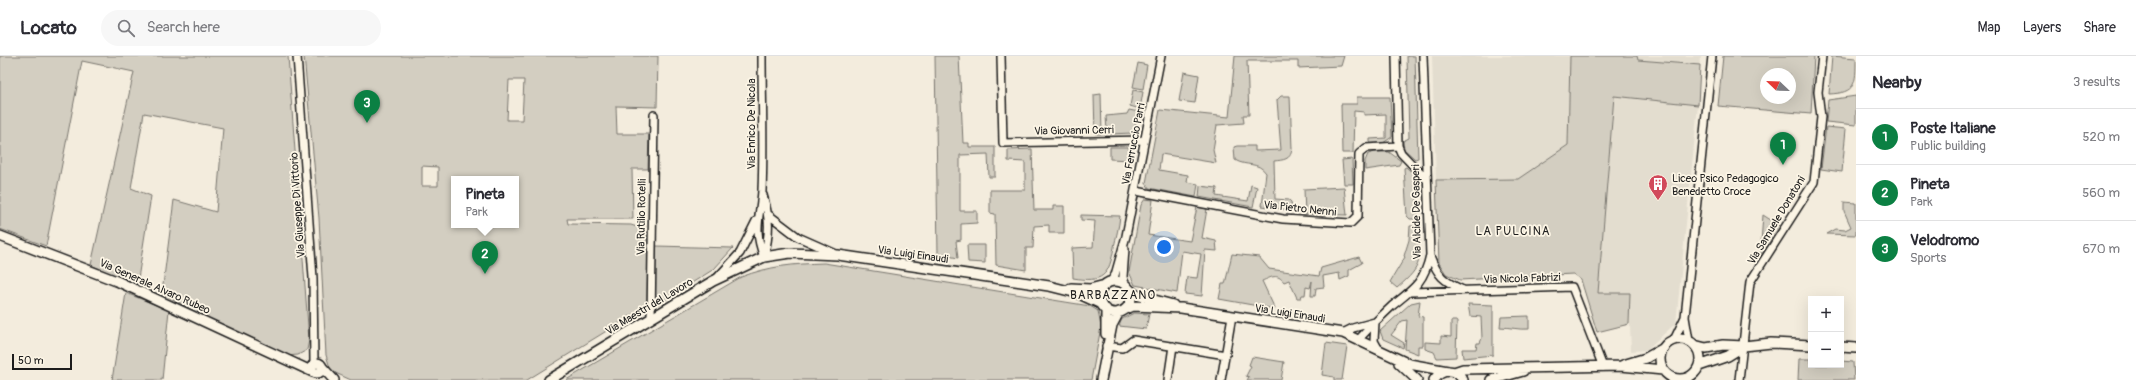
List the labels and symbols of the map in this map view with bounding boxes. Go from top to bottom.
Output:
north arrow [1760,68,1796,104]
street label: Via Enrico De Nicola [745,78,758,170]
pin: 3 [354,90,380,123]
street label: Via Ferruccio Parri [1119,102,1148,186]
street label: Via Giovanni Cerri [1034,123,1114,138]
pin: 1 [1770,132,1796,165]
street label: Via Giuseppe Di Vittorio [287,152,308,258]
street label: Via Alcide De Gasperi [1409,164,1424,260]
place label: Liceo Psico Pedagogico Benedetto Croce [1672,172,1779,198]
building icon: Liceo Psico Pedagogico Benedetto Croce [1647,173,1669,201]
street label: Via Samuele Donatoni [1745,174,1808,267]
street label: Via Rutilio Rotelli [634,179,649,255]
street label: Via Pietro Nenni [1263,198,1337,219]
district label: LA PULCINA [1475,224,1551,239]
your location [1154,237,1174,257]
pin: 2 [472,241,498,274]
street label: Via Luigi Einaudi [877,243,949,266]
street label: Via Generale Alvaro Rubeo [97,256,212,317]
street label: Via Nicola Fabrizi [1483,271,1561,286]
street label: Via Maestri del Lavoro [603,275,695,338]
district label: BARBAZZANO [1070,288,1156,303]
street label: Via Luigi Einaudi [1254,302,1326,325]
scale bar [12,352,72,371]

